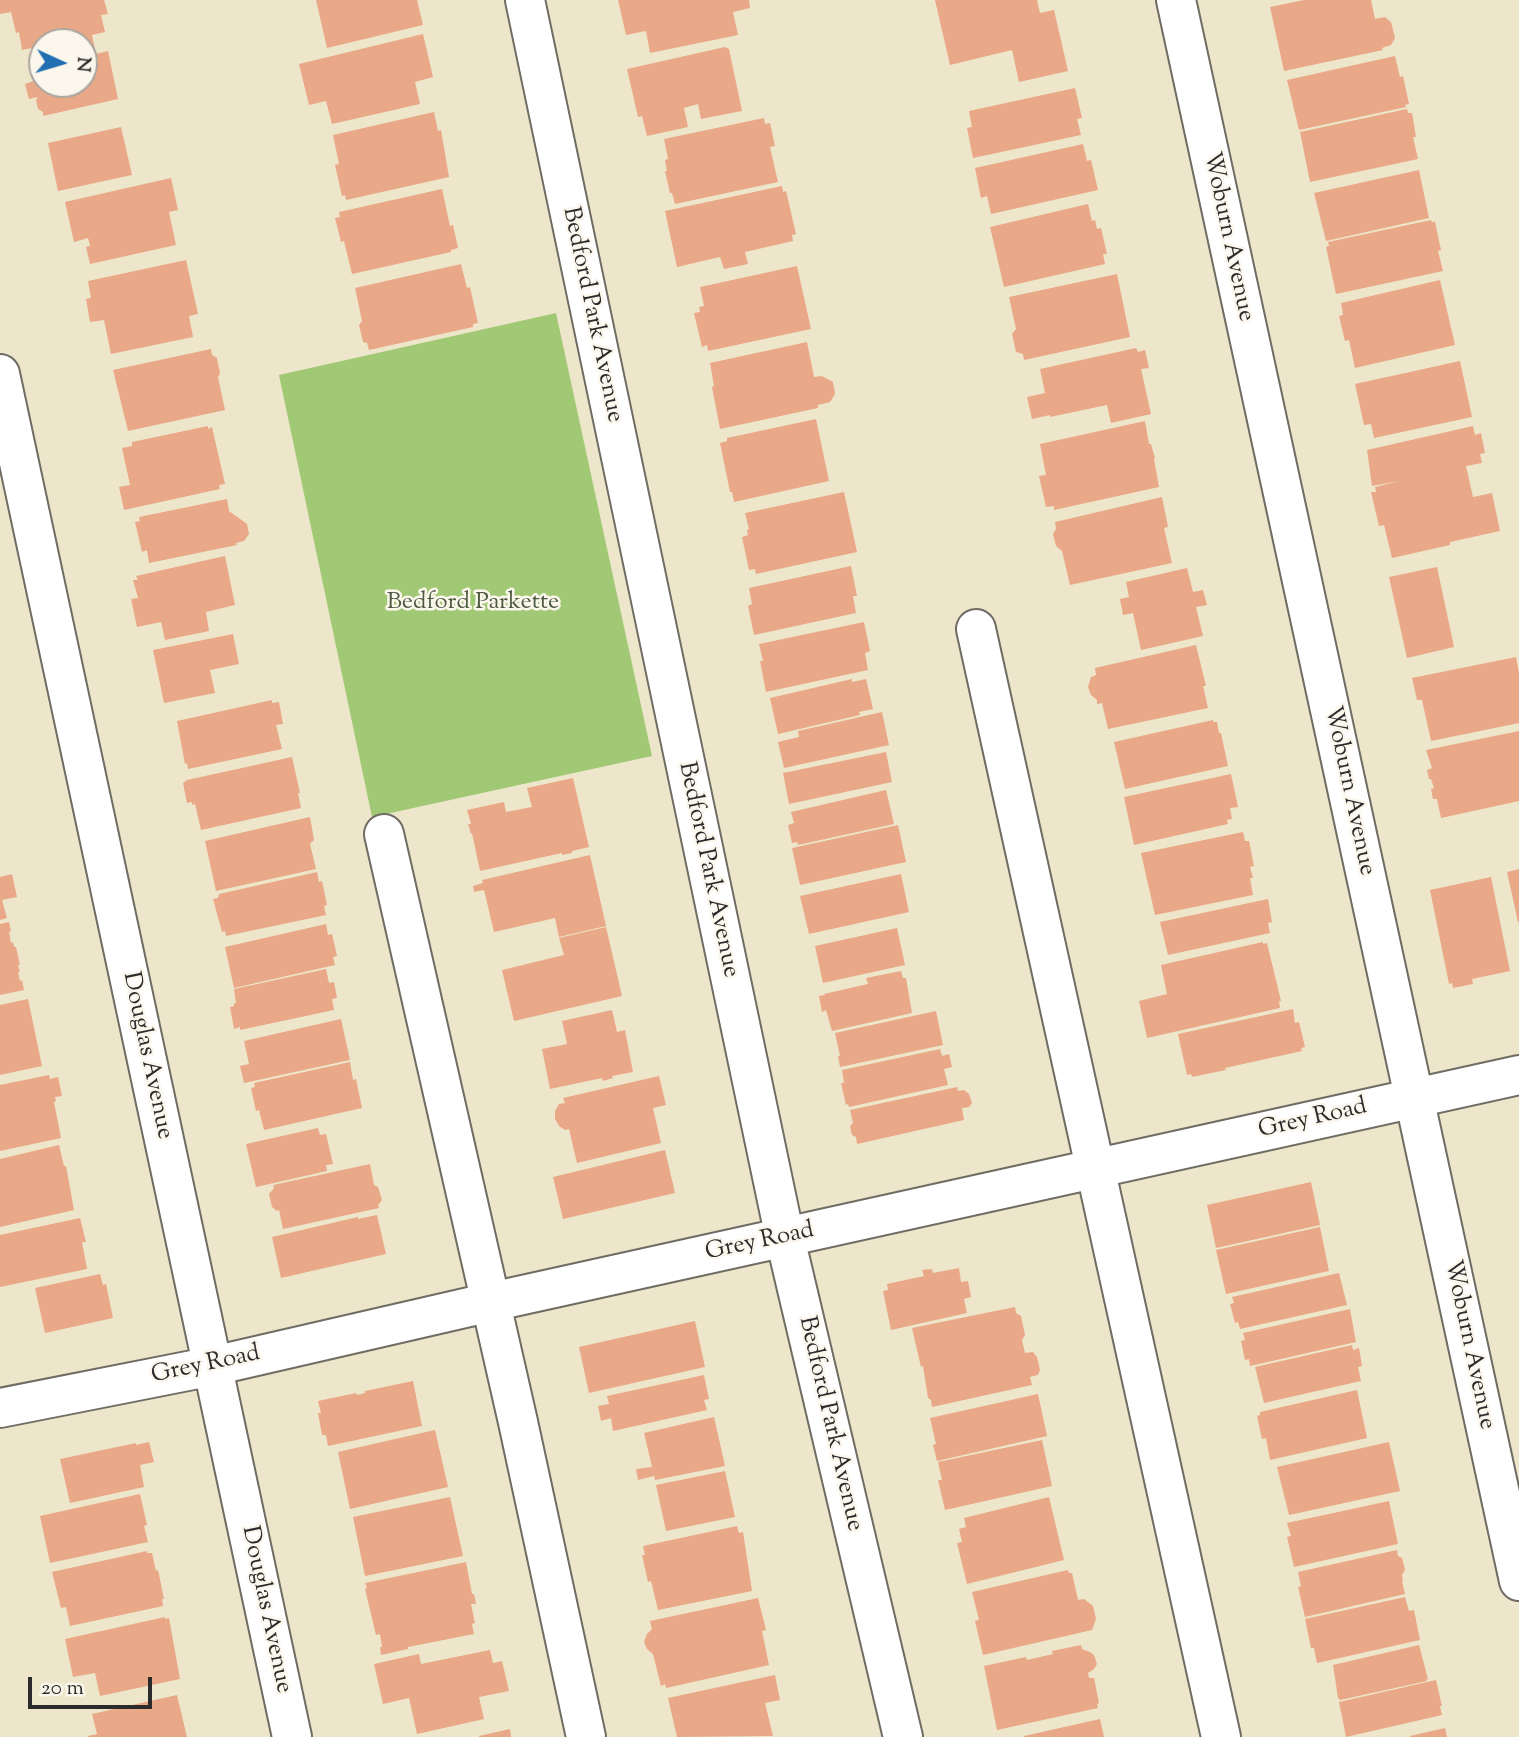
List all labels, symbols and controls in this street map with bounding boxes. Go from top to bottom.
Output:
north arrow [28,28,98,98]
text: N [68,56,96,73]
street label: Woburn Avenue [1195,150,1259,324]
street label: Bedford Park Avenue [554,205,628,425]
park label: Bedford Parkette [387,590,559,618]
street label: Woburn Avenue [1316,704,1380,878]
street label: Bedford Park Avenue [670,760,744,980]
street label: Douglas Avenue [114,970,178,1142]
street label: Grey Road [1256,1094,1370,1146]
street label: Grey Road [703,1217,817,1269]
street label: Woburn Avenue [1436,1258,1500,1432]
street label: Bedford Park Avenue [790,1314,868,1534]
street label: Grey Road [149,1340,263,1392]
street label: Douglas Avenue [233,1524,297,1696]
scale bar [32,1664,156,1708]
text: 20 m [41,1674,84,1704]

